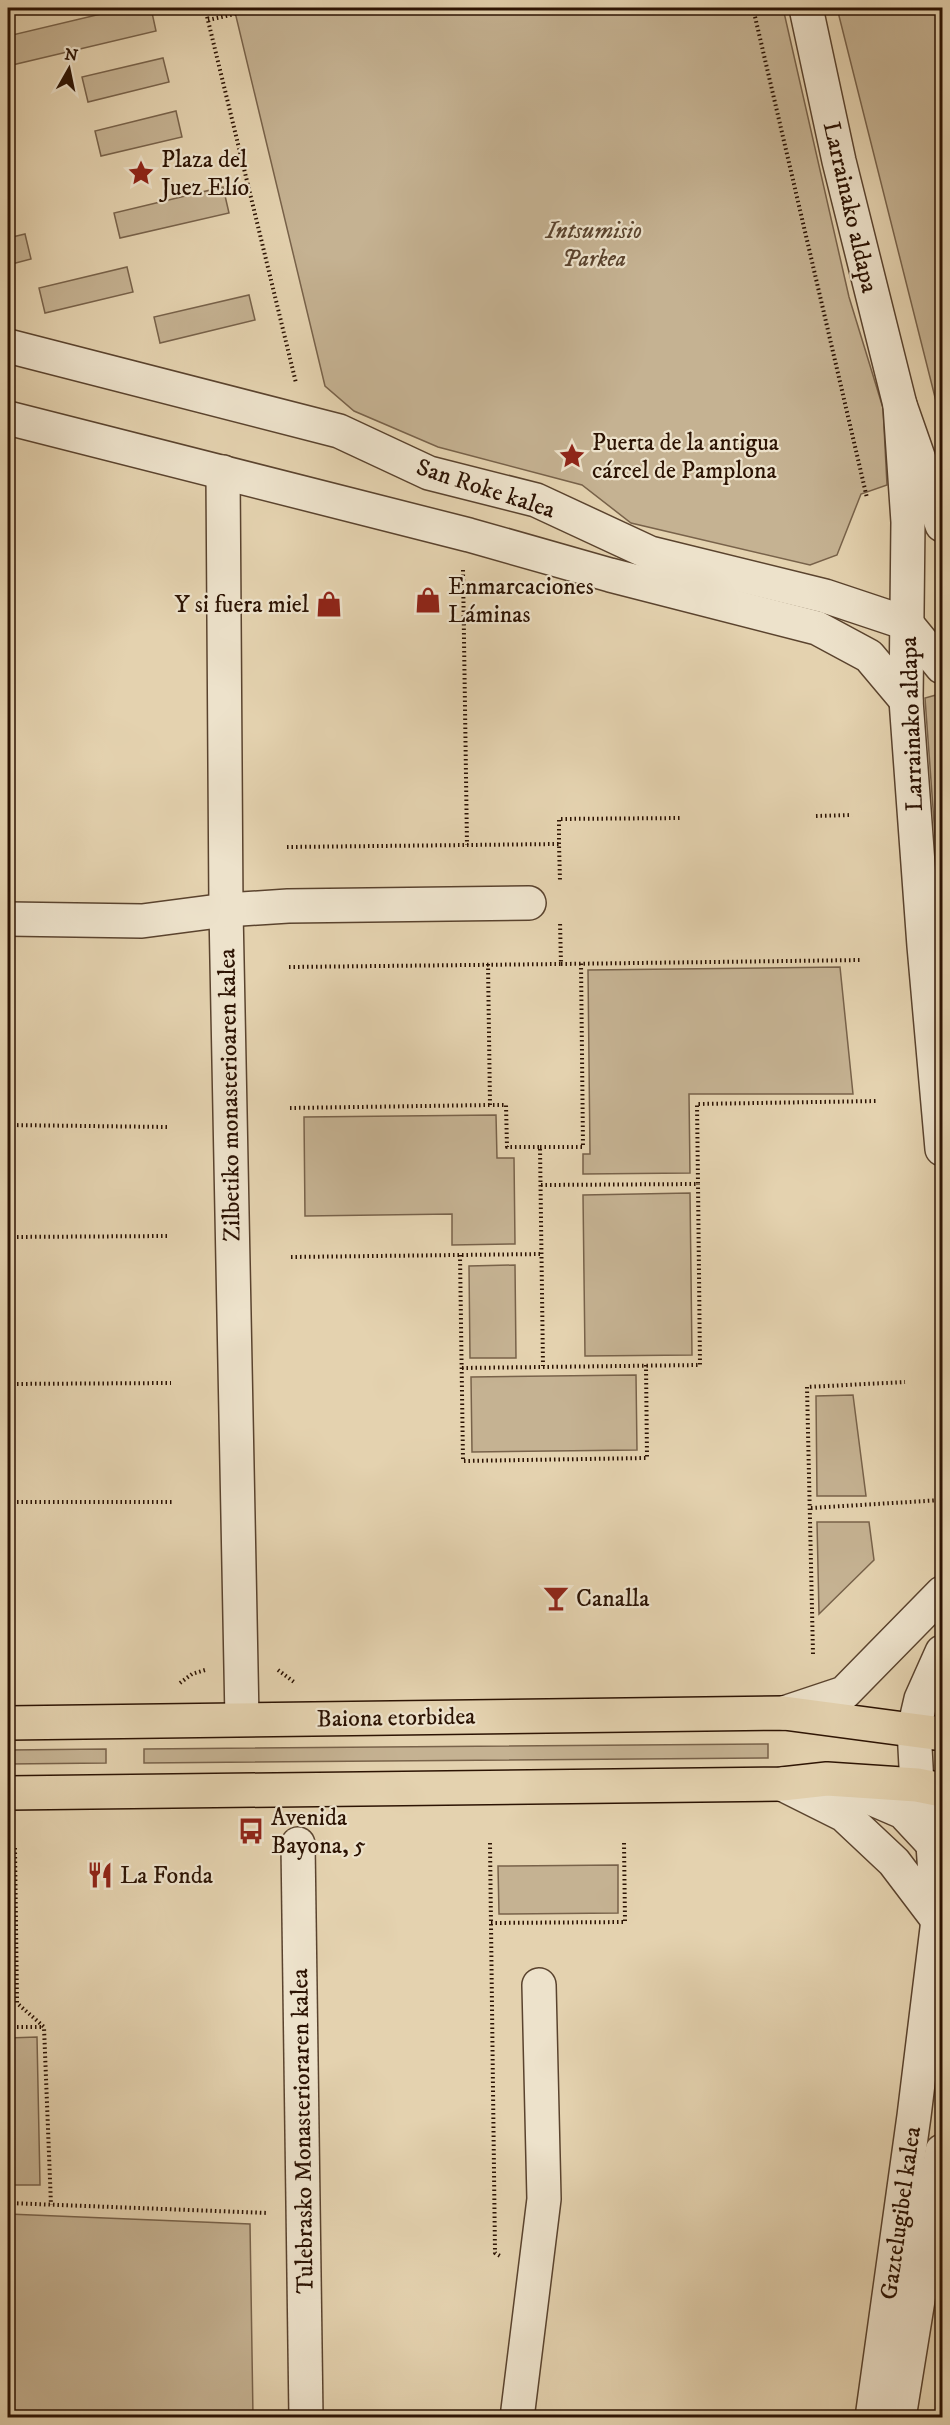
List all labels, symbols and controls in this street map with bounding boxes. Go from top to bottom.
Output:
north arrow [39,39,99,99]
text: N [63,44,79,66]
street label: Larrainako aldapa [816,119,884,297]
place label: Plaza del Juez Elío [159,145,249,203]
place icon: Plaza del Juez Elío [126,158,156,188]
park label: Intsumisio Parkea [544,216,642,274]
place label: Puerta de la antigua cárcel de Pamplona [592,428,780,486]
place icon: Puerta de la antigua cárcel de Pamplona [557,441,587,471]
street label: San Roke kalea [413,452,560,526]
place label: Enmarcaciones Láminas [448,572,594,630]
shop icon: Enmarcaciones Láminas [413,585,443,615]
shop icon: Y si fuera miel [314,589,344,619]
place label: Y si fuera miel [175,590,310,620]
street label: Larrainako aldapa [894,635,930,812]
street label: Zilbetiko monasterioaren kalea [212,947,248,1242]
bar icon: Canalla [541,1583,571,1613]
place label: Canalla [576,1584,650,1614]
street label: Baiona etorbidea [316,1702,476,1734]
place label: Avenida Bayona, 5 [271,1803,366,1861]
bus stop icon: Avenida Bayona, 5 [236,1816,266,1846]
restaurant icon: La Fonda [85,1860,115,1890]
place label: La Fonda [120,1861,214,1891]
street label: Tulebrasko Monasterioraren kalea [285,1967,321,2294]
street label: Gaztelugibel kalea [874,2124,928,2302]

